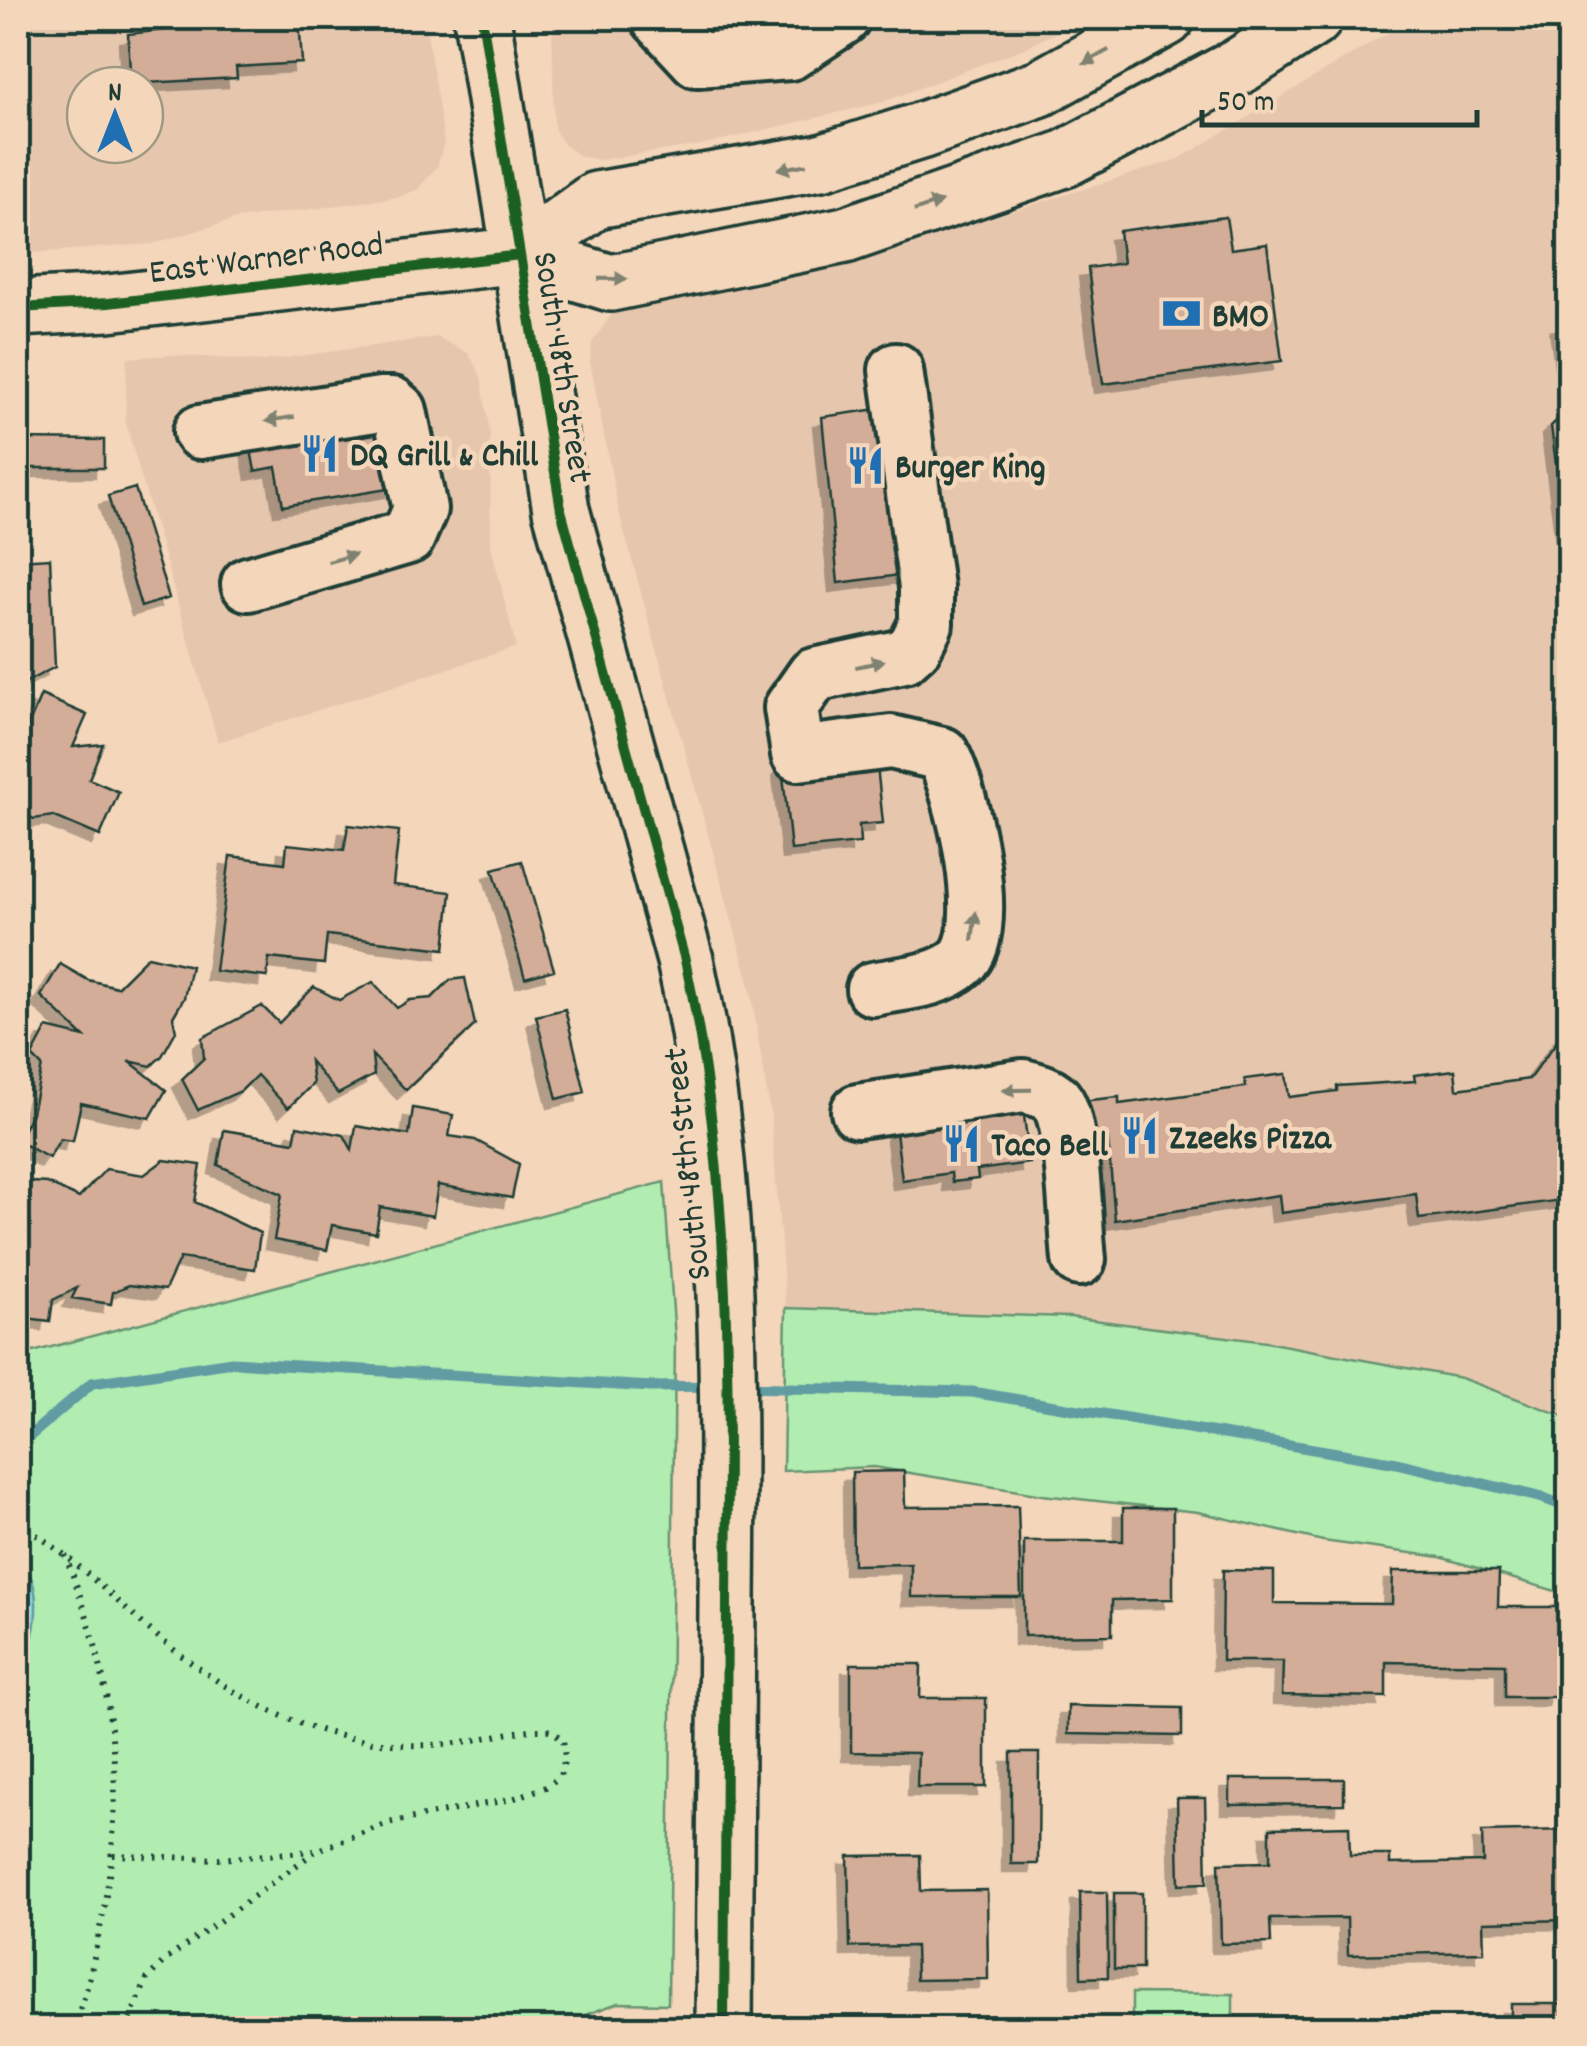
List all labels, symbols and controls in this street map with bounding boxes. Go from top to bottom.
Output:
one-way arrow [1082,48,1111,65]
north arrow [65,65,165,165]
scale bar [1202,65,1477,127]
text: N [108,75,122,115]
text: 50 m [1217,83,1275,126]
one-way arrow [776,159,808,175]
one-way arrow [914,198,944,213]
street label: East Warner Road [147,222,387,300]
street label: South 48th Street [517,248,603,487]
one-way arrow [598,271,629,287]
bank icon: BMO [1161,293,1203,335]
place label: BMO [1212,294,1269,344]
one-way arrow [264,412,295,428]
restaurant icon: DQ Grill & Chill [299,432,341,474]
place label: DQ Grill & Chill [350,433,539,483]
restaurant icon: Burger King [844,444,886,486]
place label: Burger King [895,445,1045,495]
one-way arrow [327,550,358,565]
one-way arrow [855,656,886,671]
one-way arrow [966,910,982,941]
street label: South 48th Street [653,1045,727,1282]
one-way arrow [1001,1082,1033,1098]
restaurant icon: Zzeeks Pizza [1118,1115,1160,1157]
place label: Zzeeks Pizza [1169,1116,1333,1166]
restaurant icon: Taco Bell [940,1122,982,1164]
place label: Taco Bell [991,1123,1108,1173]

